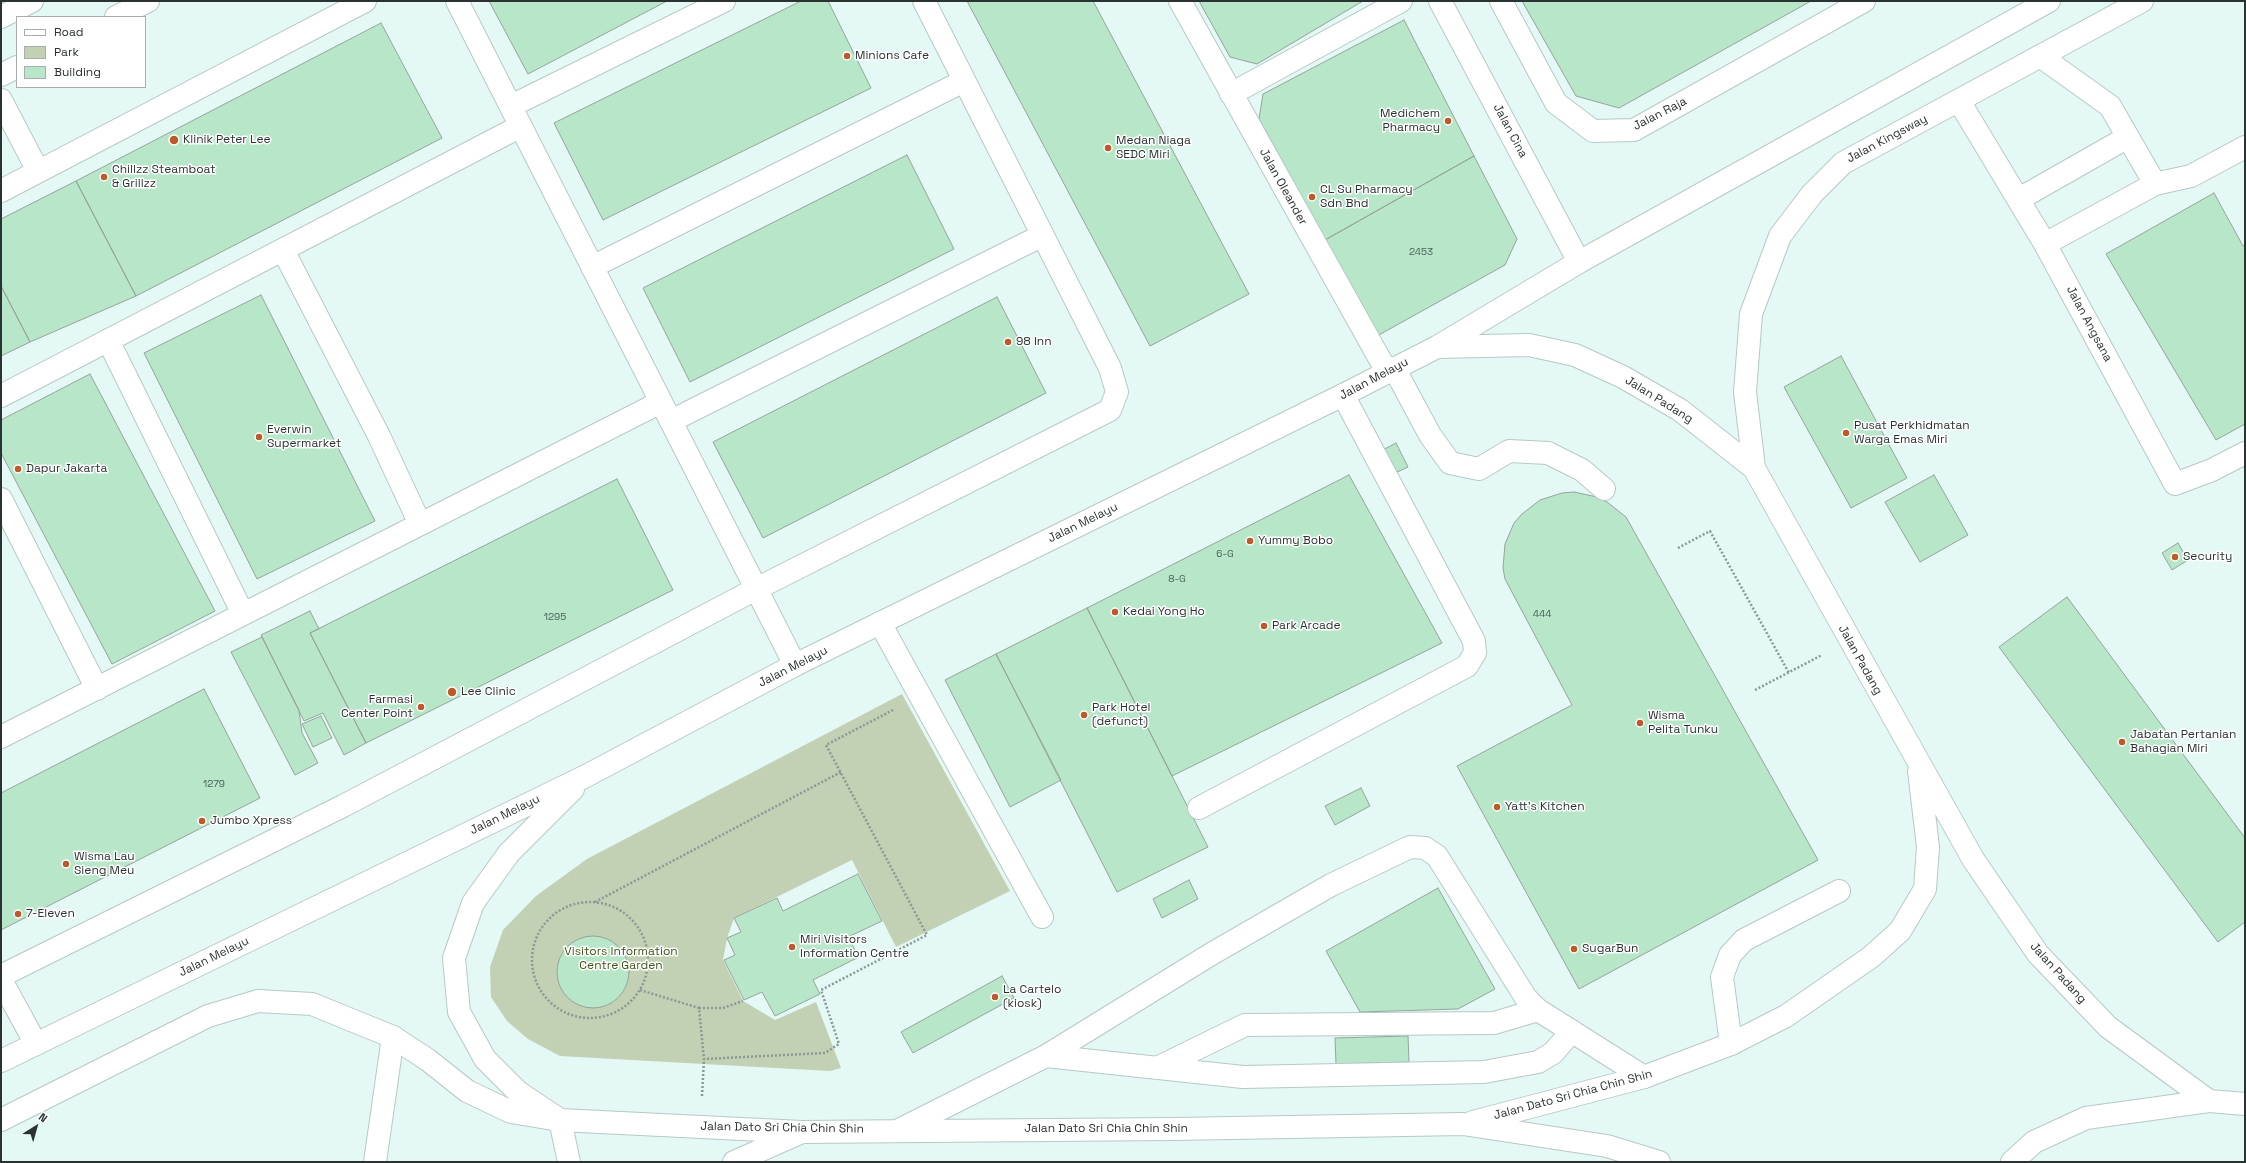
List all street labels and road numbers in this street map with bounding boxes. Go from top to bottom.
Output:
street label: Jalan Raja [1631,94,1689,134]
street label: Jalan Cina [1490,102,1530,160]
street label: Jalan Kingsway [1844,112,1930,166]
street label: Jalan Oleander [1256,146,1310,228]
street label: Jalan Angsana [2063,284,2115,364]
street label: Jalan Melayu [1337,355,1411,403]
street label: Jalan Padang [1622,373,1696,427]
street label: Jalan Melayu [1046,500,1120,546]
street label: Jalan Padang [1835,623,1885,697]
street label: Jalan Melayu [756,643,830,691]
street label: Jalan Melayu [468,792,542,838]
street label: Jalan Melayu [177,934,251,980]
street label: Jalan Padang [2027,939,2089,1007]
street label: Jalan Dato Sri Chia Chin Shin [1492,1067,1654,1123]
street label: Jalan Dato Sri Chia Chin Shin [700,1119,864,1137]
street label: Jalan Dato Sri Chia Chin Shin [1024,1122,1188,1136]

